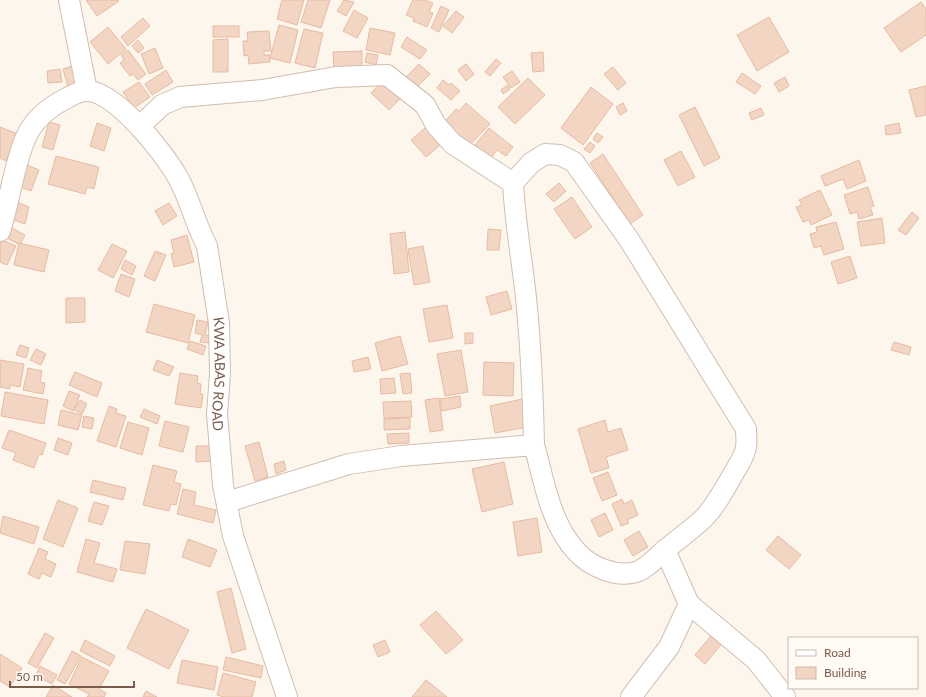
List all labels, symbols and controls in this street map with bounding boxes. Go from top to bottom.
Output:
street label: KWA ABAS ROAD [209,316,229,432]
legend [788,637,918,689]
text: Road [824,645,851,660]
scale bar [10,663,134,689]
text: Building [824,665,867,680]
text: 50 m [16,669,43,684]

